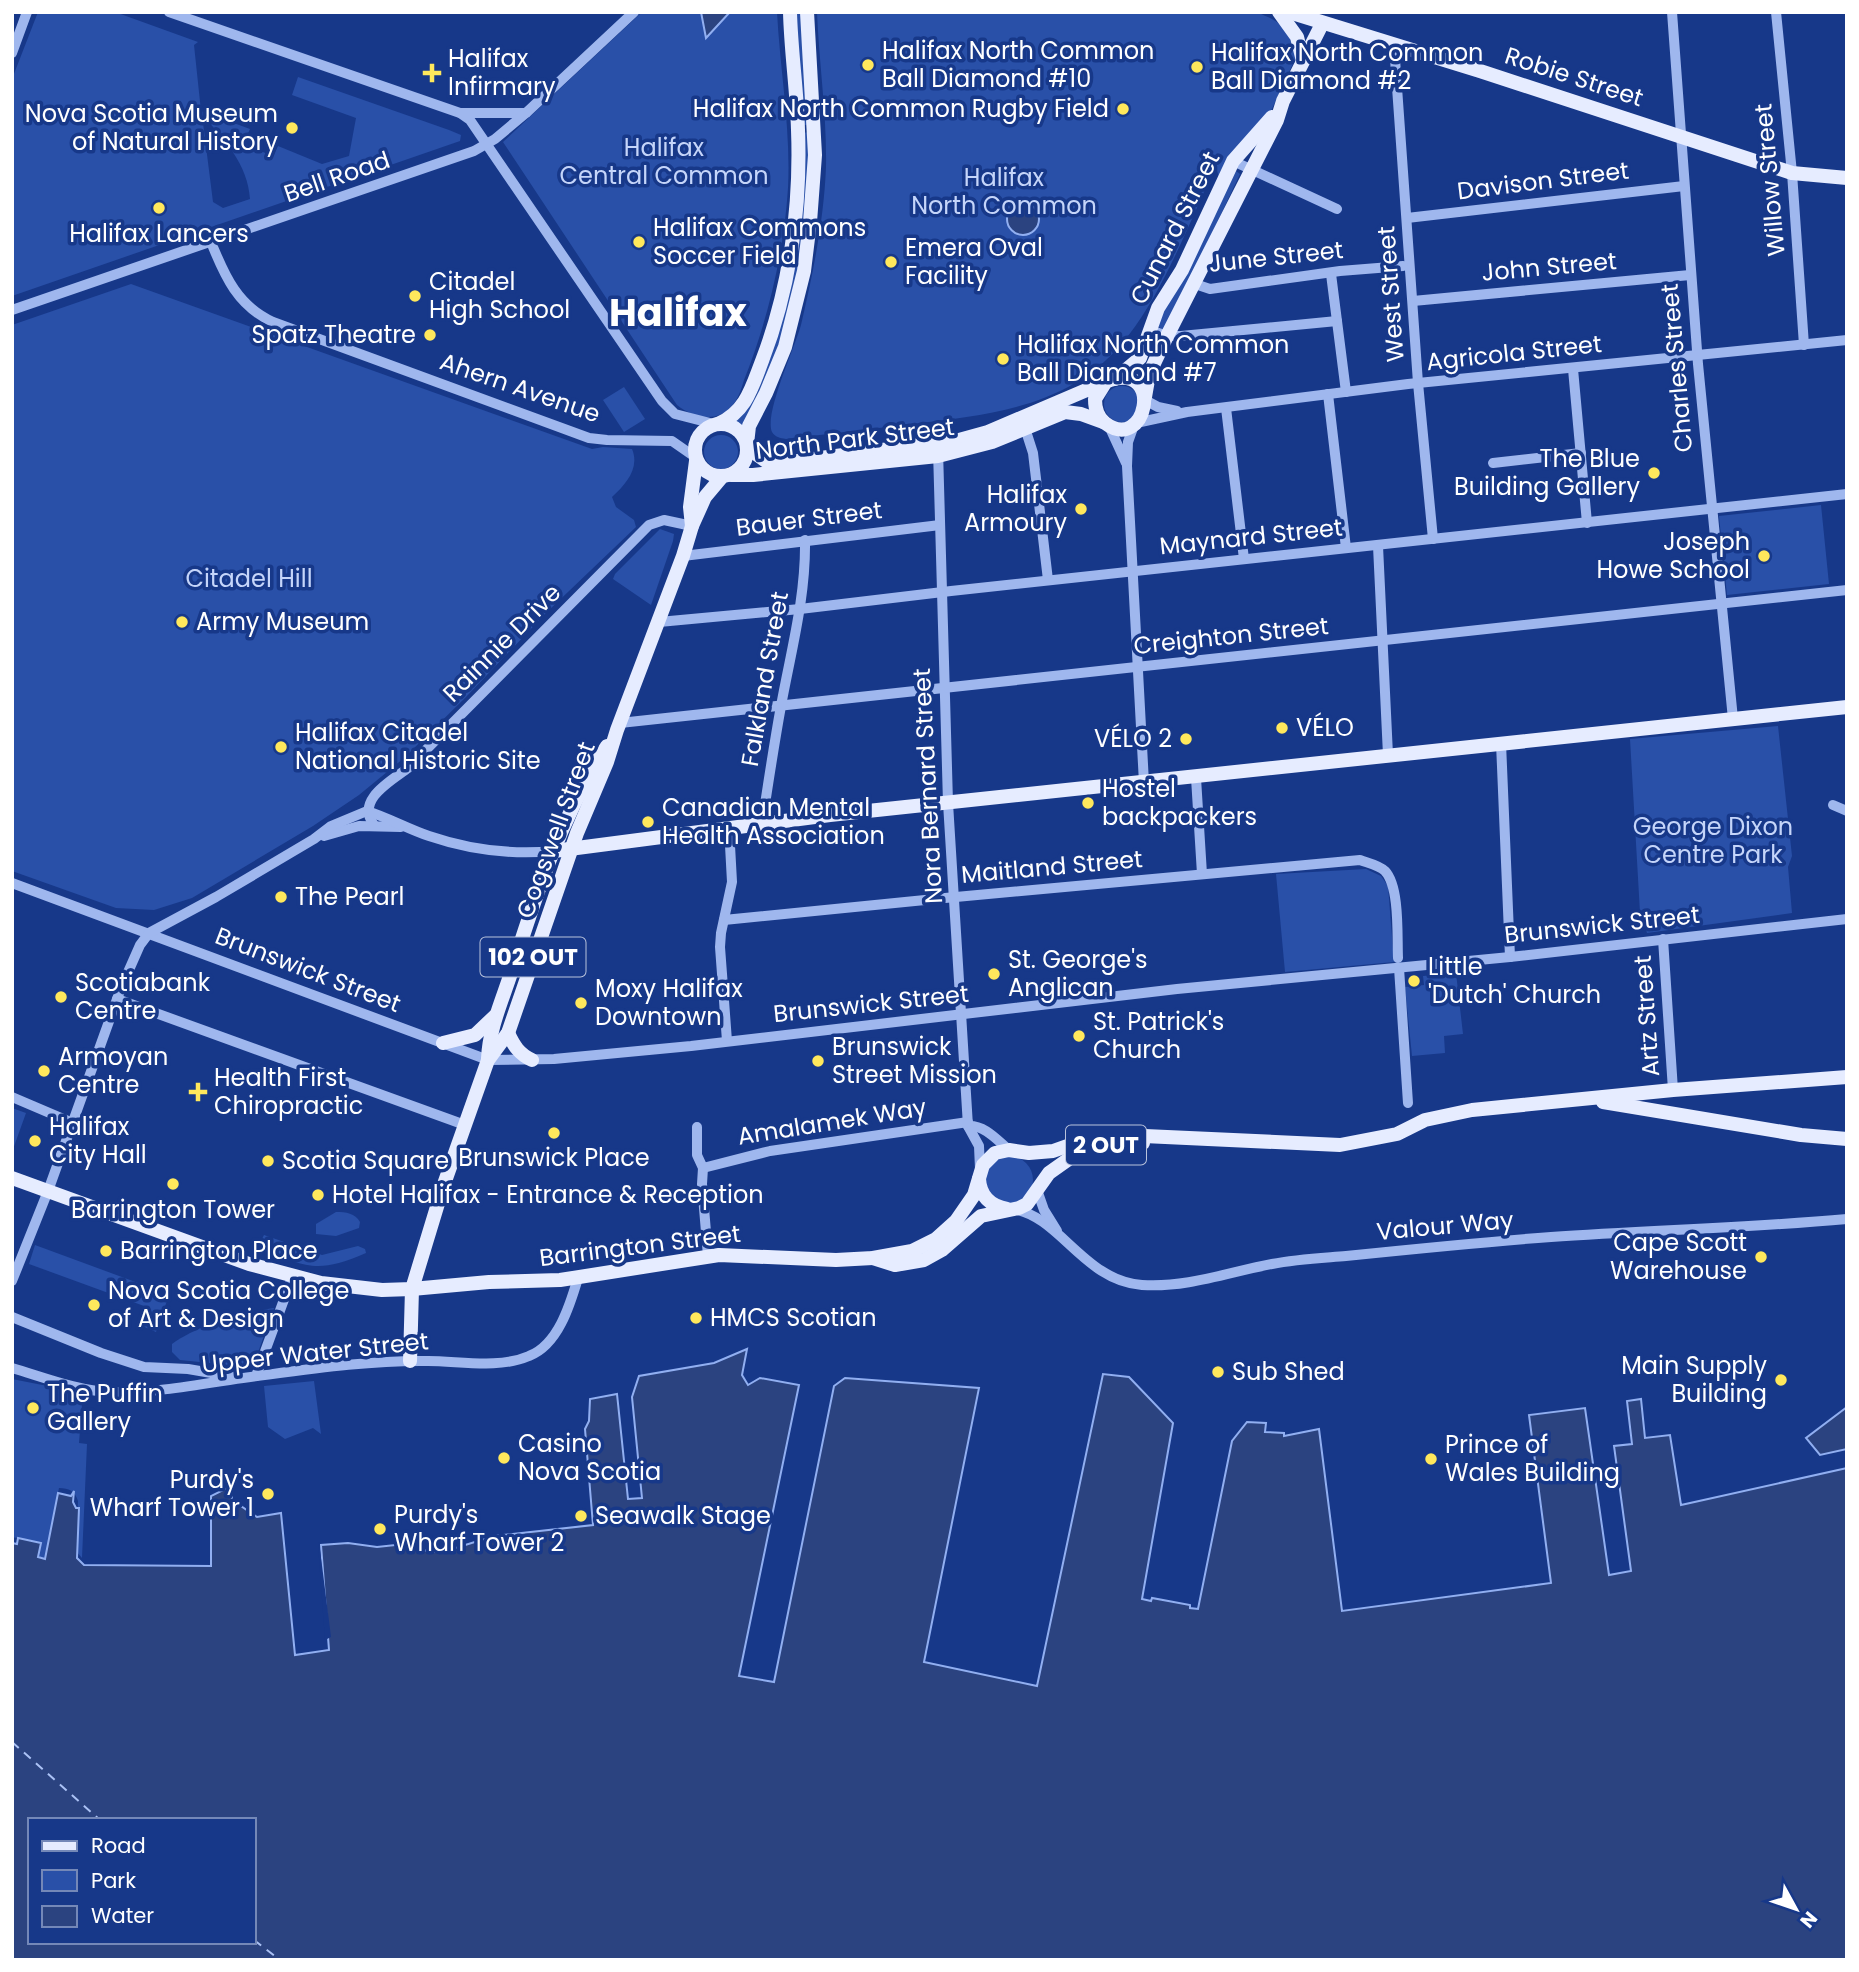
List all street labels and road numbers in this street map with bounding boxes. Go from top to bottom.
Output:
street label: Robie Street [1501,39,1648,114]
street label: Willow Street [1746,102,1793,258]
street label: Bell Road [279,143,394,210]
street label: Cunard Street [1122,146,1227,310]
street label: Davison Street [1455,154,1631,207]
street label: West Street [1369,225,1412,363]
street label: June Street [1207,233,1345,280]
street label: John Street [1480,244,1618,289]
street label: Charles Street [1653,282,1700,454]
street label: Agricola Street [1425,327,1603,378]
street label: Ahern Avenue [436,345,605,430]
street label: North Park Street [754,410,956,467]
street label: Bauer Street [734,493,884,544]
street label: Maynard Street [1158,510,1344,563]
street label: Rainnie Drive [435,576,568,709]
street label: Falkland Street [733,589,796,769]
street label: Creighton Street [1132,609,1330,662]
street label: Nora Bernard Street [905,667,950,905]
street label: Cogswell Street [508,737,603,923]
street label: Maitland Street [960,842,1144,891]
street label: Brunswick Street [1503,898,1701,951]
street label: Brunswick Street [211,919,406,1020]
road number: 102 OUT [480,938,586,976]
street label: Artz Street [1626,954,1667,1078]
street label: Brunswick Street [772,977,970,1030]
street label: Amalamek Way [735,1090,929,1153]
road number: 2 OUT [1066,1126,1146,1164]
street label: Valour Way [1375,1203,1515,1248]
street label: Barrington Street [537,1217,742,1274]
street label: Upper Water Street [200,1324,430,1381]

